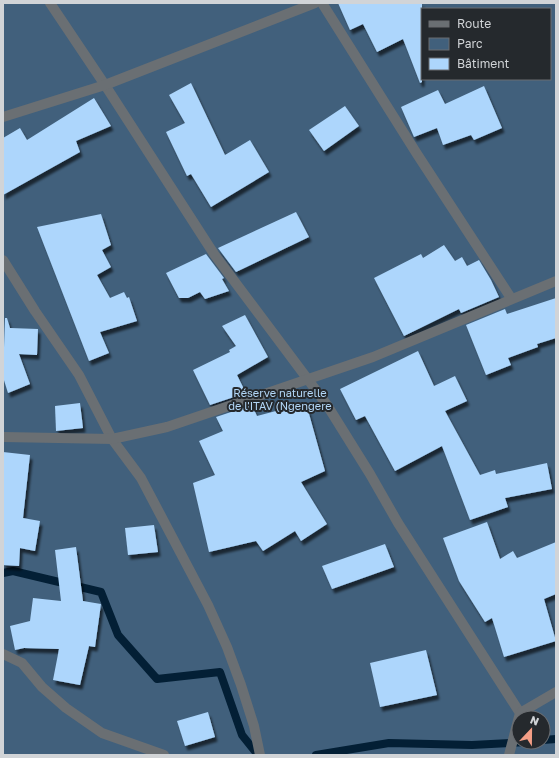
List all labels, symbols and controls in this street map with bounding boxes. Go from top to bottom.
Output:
legend [421,8,551,80]
text: Route [457,16,491,31]
text: Parc [457,36,483,51]
text: Bâtiment [457,56,510,71]
park label: Réserve naturelle de l'ITAV (Ngengere [228,386,332,412]
north arrow [511,710,551,750]
text: N [529,713,541,728]

